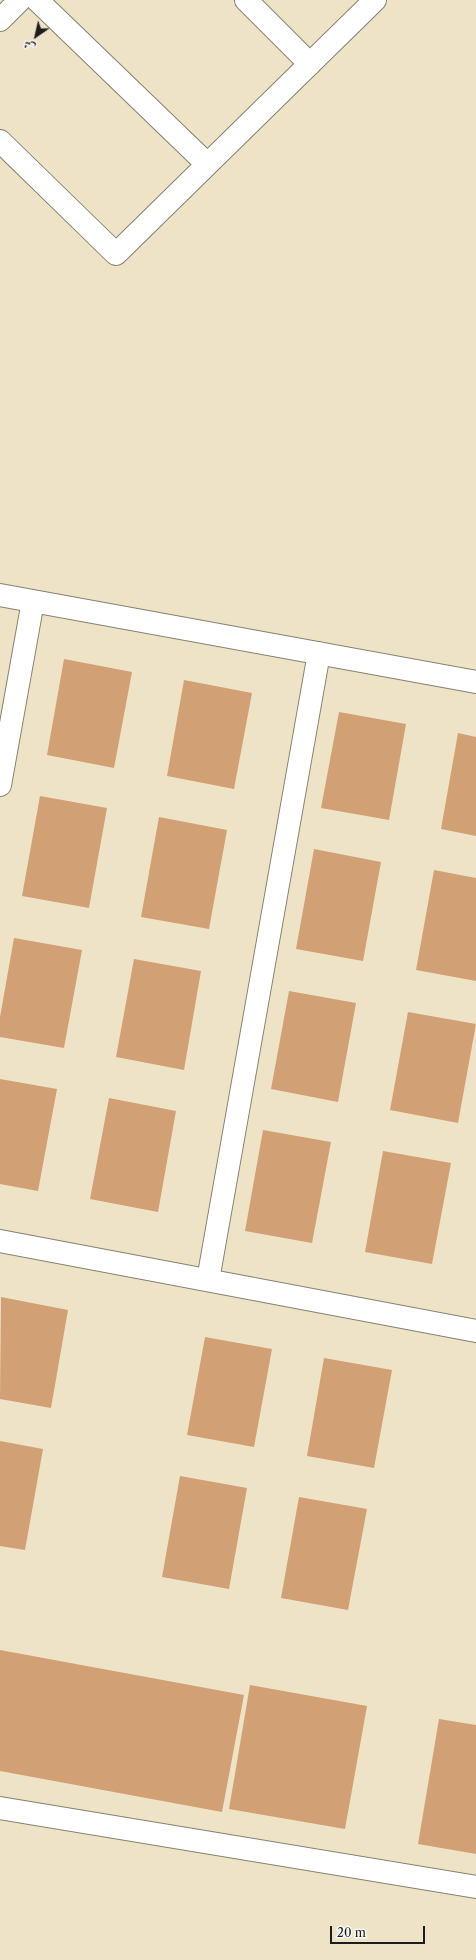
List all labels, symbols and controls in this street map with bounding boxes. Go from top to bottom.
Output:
north arrow [16,16,56,56]
text: ش [21,37,38,55]
scale bar [332,1918,427,1944]
text: 20 m [337,1925,366,1940]

